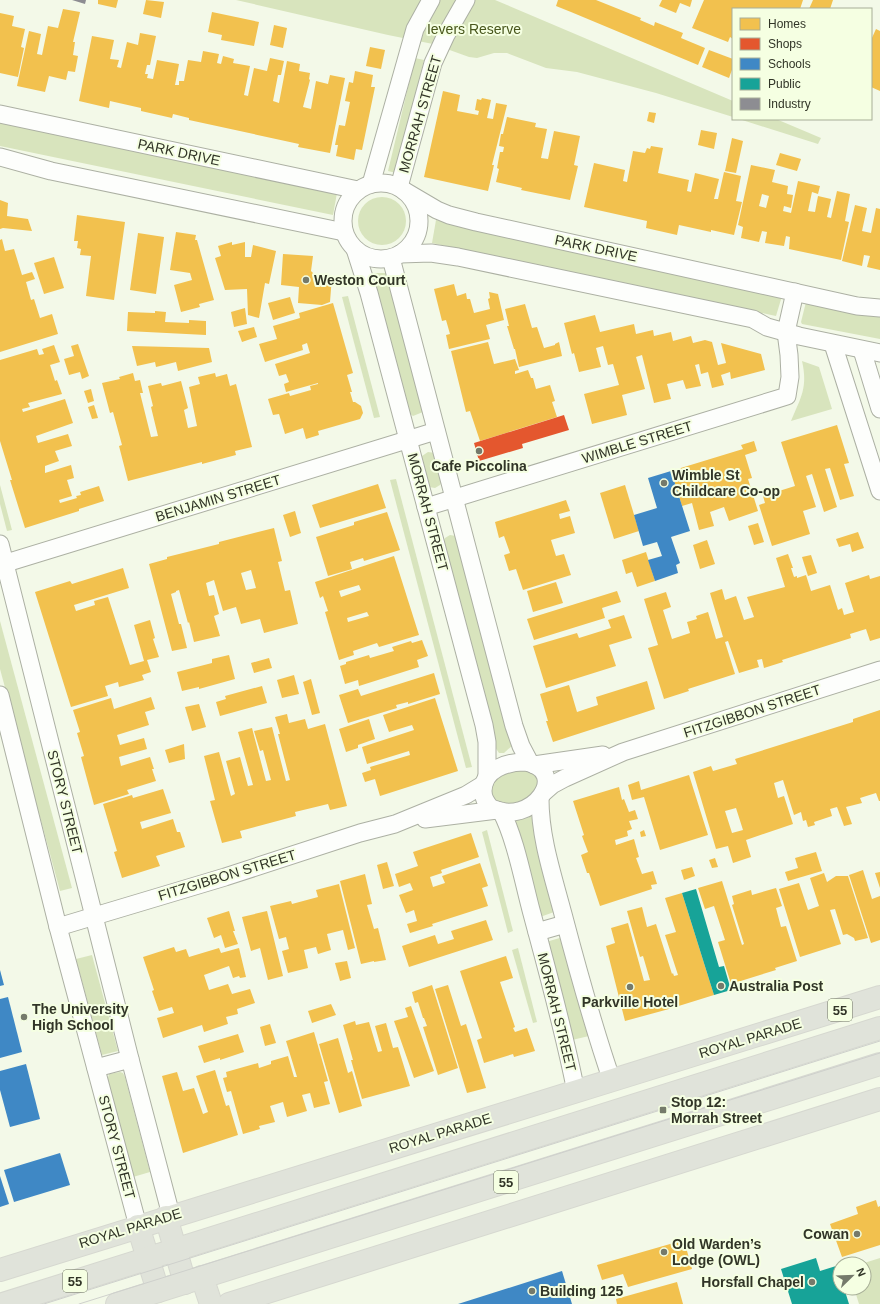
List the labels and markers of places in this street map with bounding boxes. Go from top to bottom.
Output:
place label: Weston Court [314,272,406,288]
marker: Weston Court [301,275,311,285]
marker: Cafe Piccolina [474,446,484,456]
place label: Cafe Piccolina [431,458,527,474]
place label: Wimble St Childcare Co-op [672,467,780,499]
marker: Wimble St Childcare Co-op [659,478,669,488]
place label: Australia Post [729,978,823,994]
marker: Australia Post [716,981,726,991]
marker: Parkville Hotel [625,982,635,992]
place label: Parkville Hotel [582,994,678,1010]
place label: The University High School [32,1001,129,1033]
marker: The University High School [19,1012,29,1022]
place label: Stop 12: Morrah Street [671,1094,762,1126]
marker: Stop 12: Morrah Street [658,1105,668,1115]
place label: Cowan [803,1226,849,1242]
marker: Cowan [852,1229,862,1239]
place label: Old Warden’s Lodge (OWL) [672,1236,761,1268]
marker: Old Warden’s Lodge (OWL) [659,1247,669,1257]
place label: Horsfall Chapel [701,1274,804,1290]
marker: Horsfall Chapel [807,1277,817,1287]
place label: Building 125 [540,1283,623,1299]
marker: Building 125 [527,1286,537,1296]

